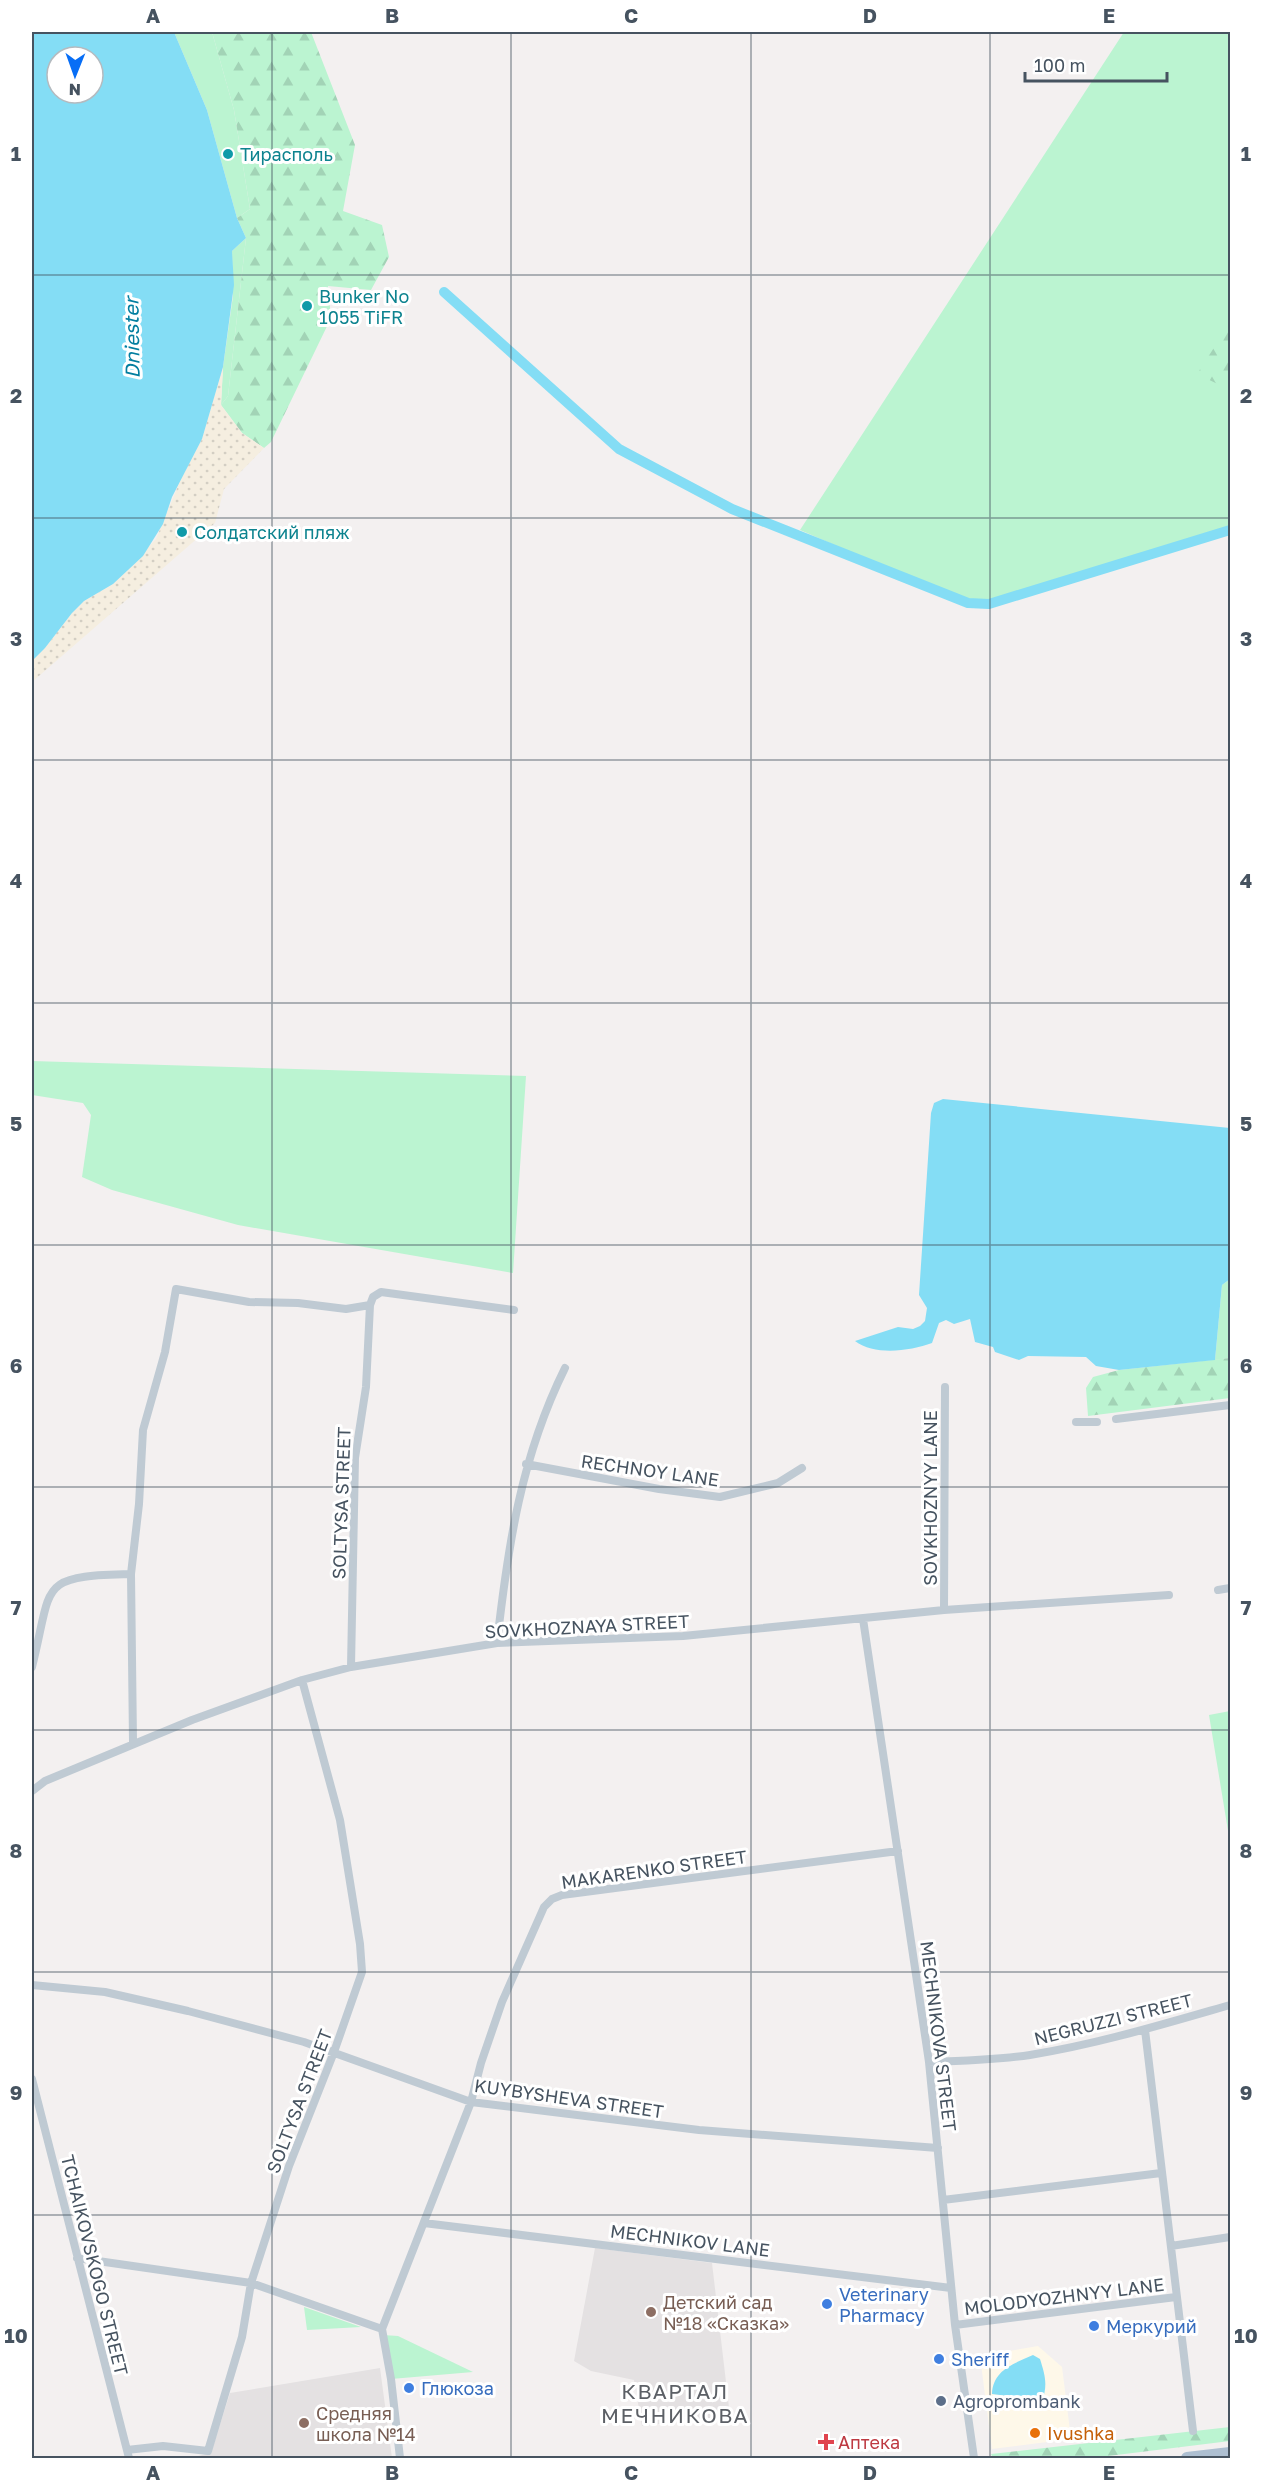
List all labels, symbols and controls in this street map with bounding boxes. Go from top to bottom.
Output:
text: A [146,3,160,27]
text: B [385,3,399,27]
text: C [624,3,638,27]
text: D [863,3,877,27]
text: E [1103,3,1115,27]
north arrow [45,45,105,105]
scale bar [1025,45,1168,83]
text: 100 m [1034,54,1085,76]
text: N [68,80,81,100]
text: 1 [11,141,21,165]
text: 1 [1241,141,1251,165]
place label: Тирасполь [240,143,333,165]
marker: Тирасполь [221,147,235,161]
place label: Bunker No 1055 TiFR [319,285,409,328]
water label: Dniester [118,294,144,379]
marker: Bunker No 1055 TiFR [300,299,314,313]
text: 2 [10,383,22,407]
text: 2 [1240,383,1252,407]
place label: Солдатский пляж [194,521,350,543]
marker: Солдатский пляж [175,525,189,539]
text: 3 [10,626,22,650]
text: 3 [1240,626,1252,650]
text: 4 [10,868,22,892]
text: 4 [1240,868,1252,892]
text: 5 [10,1111,22,1135]
text: 5 [1240,1111,1252,1135]
text: 6 [10,1353,22,1377]
text: 6 [1240,1353,1252,1377]
street label: SOVKHOZNYY LANE [919,1410,941,1586]
street label: SOLTYSA STREET [327,1426,355,1580]
street label: RECHNOY LANE [580,1449,720,1491]
text: 7 [11,1595,22,1619]
text: 7 [1241,1595,1252,1619]
street label: SOVKHOZNAYA STREET [484,1610,690,1642]
text: 8 [10,1838,22,1862]
text: 8 [1240,1838,1252,1862]
street label: MAKARENKO STREET [560,1845,748,1893]
street label: MECHNIKOVA STREET [916,1940,962,2132]
street label: NEGRUZZI STREET [1032,1989,1194,2049]
street label: SOLTYSA STREET [261,2026,337,2176]
street label: KUYBYSHEVA STREET [473,2074,665,2122]
text: 9 [10,2080,22,2104]
text: 9 [1240,2080,1252,2104]
street label: TCHAIKOVSKOGO STREET [57,2152,133,2378]
street label: MECHNIKOV LANE [609,2219,771,2261]
street label: MOLODYOZHNYY LANE [963,2273,1165,2319]
place label: Veterinary Pharmacy [839,2283,929,2326]
place label: Детский сад №18 «Сказка» [663,2291,789,2334]
marker: Veterinary Pharmacy [820,2297,834,2311]
marker: Детский сад №18 «Сказка» [644,2305,658,2319]
place label: Меркурий [1106,2315,1197,2337]
marker: Меркурий [1087,2319,1101,2333]
text: 10 [4,2323,28,2347]
text: 10 [1234,2323,1258,2347]
place label: Sheriff [951,2348,1010,2370]
marker: Sheriff [932,2352,946,2366]
place label: Глюкоза [421,2377,494,2399]
district label: КВАРТАЛ МЕЧНИКОВА [601,2378,749,2428]
marker: Глюкоза [402,2381,416,2395]
place label: Agroprombank [953,2390,1081,2412]
marker: Agroprombank [934,2394,948,2408]
place label: Средняя школа №14 [316,2402,416,2445]
marker: Средняя школа №14 [297,2416,311,2430]
place label: Ivushka [1047,2422,1114,2444]
marker: Ivushka [1028,2426,1042,2440]
place label: Аптека [838,2431,900,2453]
marker: Аптека [819,2435,833,2449]
text: A [146,2460,160,2484]
text: B [385,2460,399,2484]
text: C [624,2460,638,2484]
text: D [863,2460,877,2484]
text: E [1103,2460,1115,2484]

